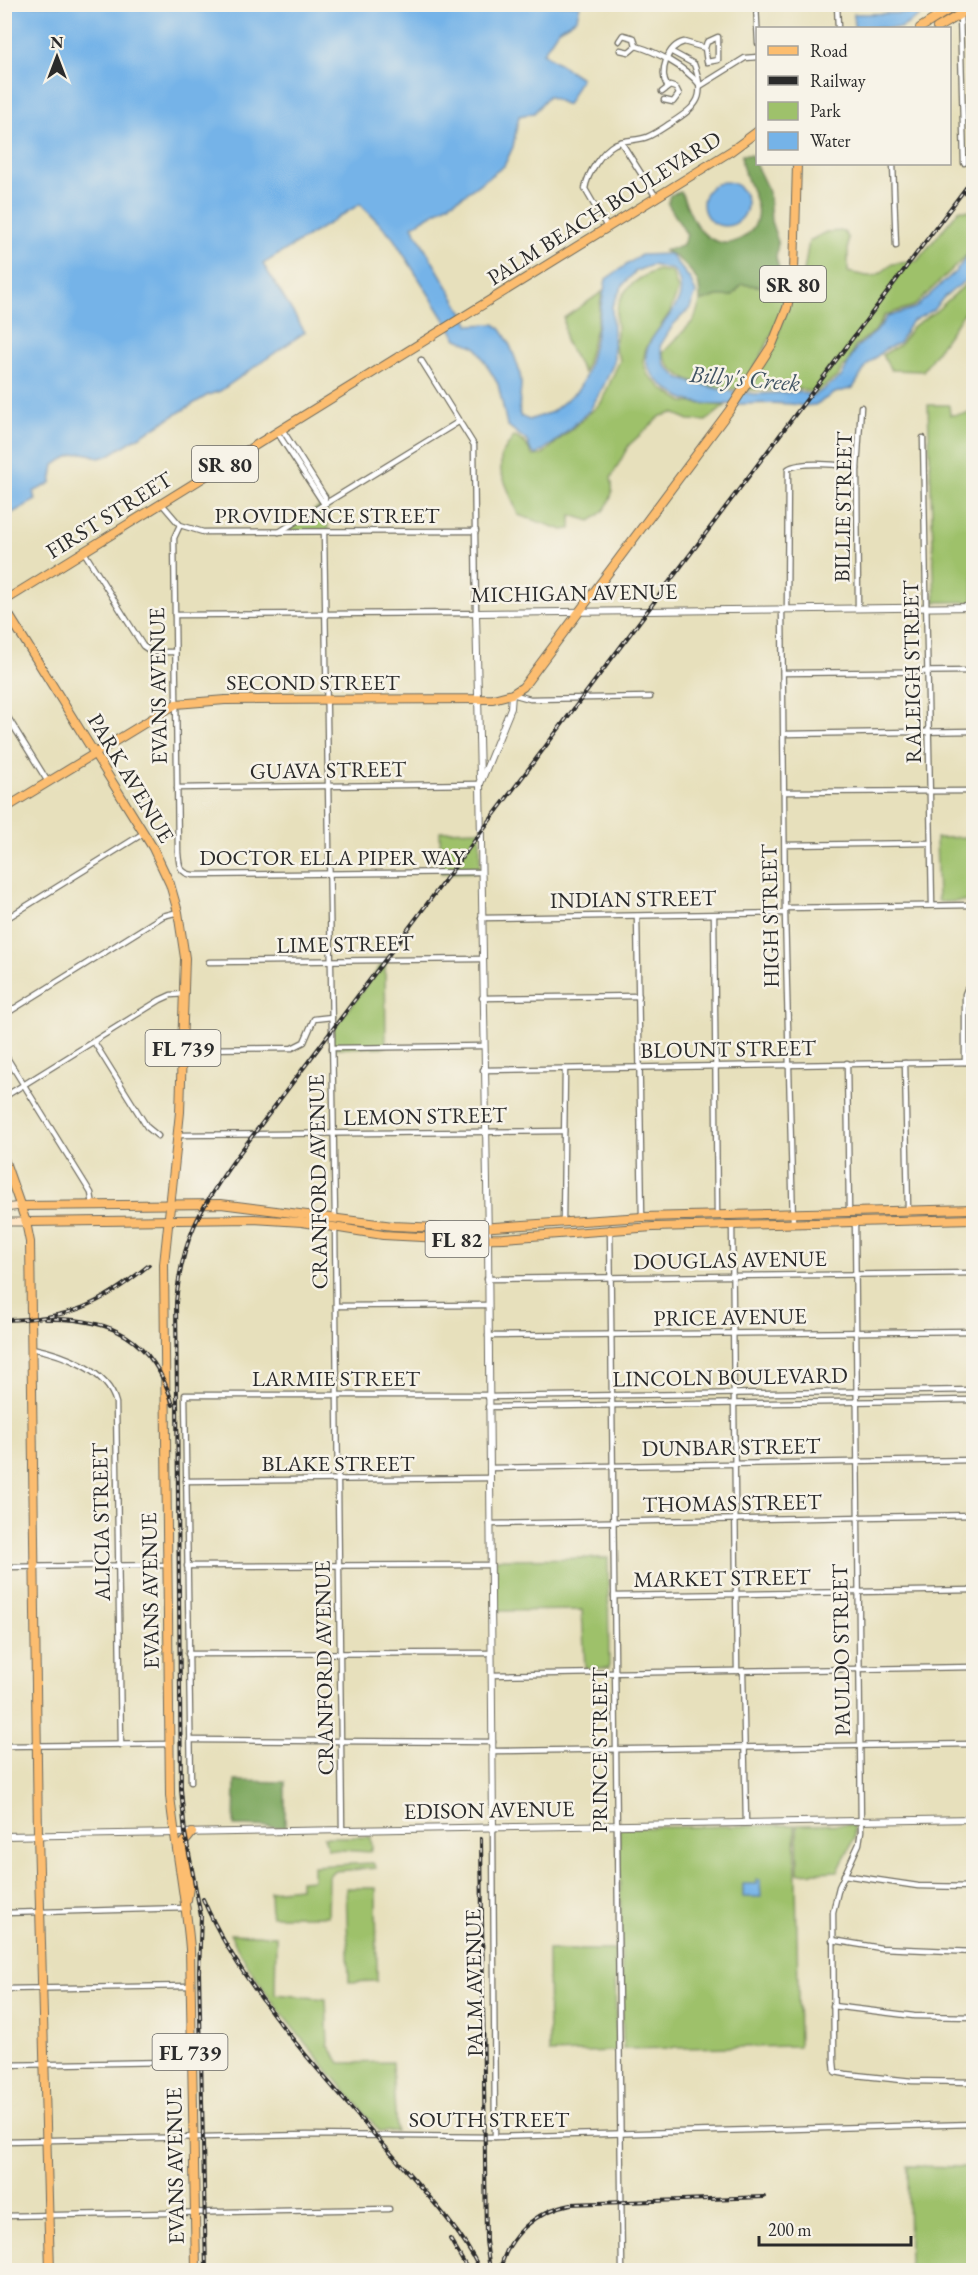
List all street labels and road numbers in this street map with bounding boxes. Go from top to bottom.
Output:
street label: PALM BEACH BOULEVARD [481,124,727,292]
road number: SR 80 [760,266,826,302]
street label: BILLIE STREET [827,431,859,583]
road number: SR 80 [192,446,258,482]
street label: FIRST STREET [40,464,178,565]
street label: PROVIDENCE STREET [214,501,440,530]
street label: MICHIGAN AVENUE [470,577,678,609]
street label: RALEIGH STREET [896,580,928,764]
street label: EVANS AVENUE [142,607,174,765]
street label: SECOND STREET [226,668,400,697]
street label: PARK AVENUE [81,708,181,848]
street label: GUAVA STREET [250,754,407,786]
street label: DOCTOR ELLA PIPER WAY [199,843,466,872]
street label: HIGH STREET [754,844,786,988]
street label: INDIAN STREET [550,883,717,915]
street label: LIME STREET [276,928,414,960]
road number: FL 739 [146,1030,220,1066]
street label: BLOUNT STREET [640,1033,816,1065]
street label: CRANFORD AVENUE [302,1074,334,1290]
street label: LEMON STREET [343,1100,507,1132]
road number: FL 82 [426,1221,488,1257]
street label: DOUGLAS AVENUE [633,1244,827,1276]
street label: PRICE AVENUE [653,1301,807,1333]
street label: LINCOLN BOULEVARD [612,1360,848,1394]
street label: LARMIE STREET [252,1364,420,1393]
street label: DUNBAR STREET [641,1431,821,1463]
street label: ALICIA STREET [85,1442,117,1602]
street label: BLAKE STREET [262,1449,415,1478]
street label: THOMAS STREET [642,1487,822,1519]
street label: EVANS AVENUE [134,1512,166,1670]
street label: CRANFORD AVENUE [308,1560,340,1776]
street label: MARKET STREET [633,1562,811,1594]
street label: PAULDO STREET [825,1563,857,1736]
street label: PRINCE STREET [585,1667,614,1833]
street label: EDISON AVENUE [403,1794,575,1826]
street label: PALM AVENUE [458,1909,490,2057]
road number: FL 739 [152,2034,228,2070]
street label: EVANS AVENUE [159,2087,191,2245]
street label: SOUTH STREET [409,2105,569,2134]

